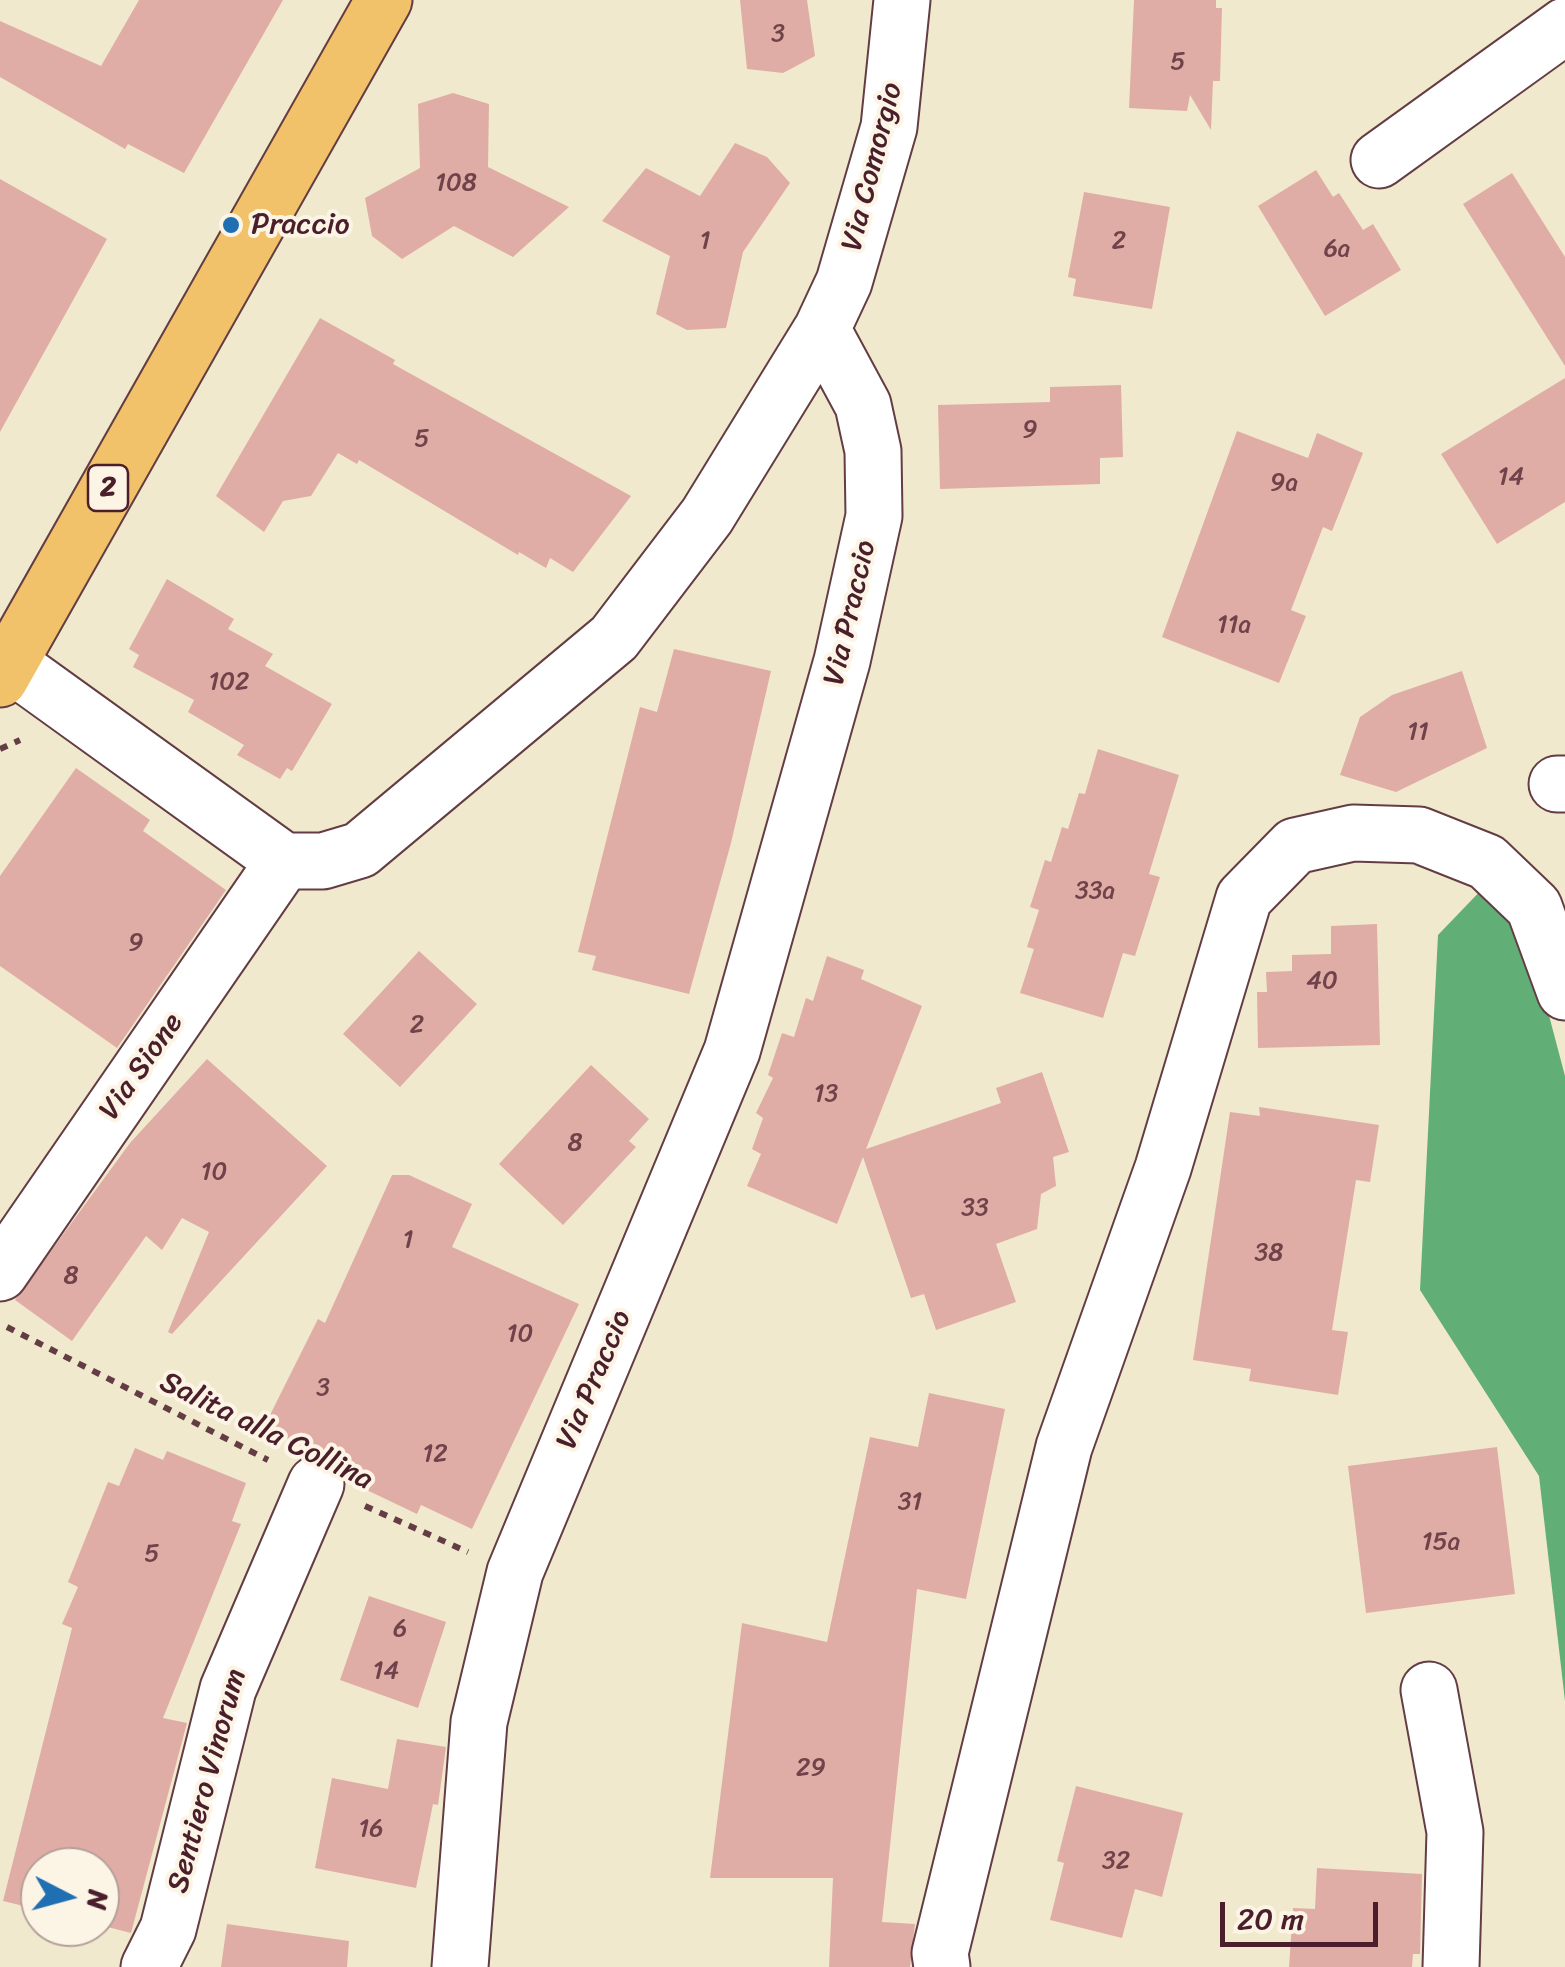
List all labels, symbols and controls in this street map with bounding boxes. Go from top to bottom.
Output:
house number: 3 [771,20,785,50]
house number: 5 [1170,48,1186,78]
street label: Via Comorgio [835,79,911,255]
house number: 108 [435,169,477,199]
place label: Praccio [251,207,350,243]
marker: Praccio [220,214,242,236]
house number: 1 [700,227,710,257]
house number: 2 [1112,227,1126,257]
house number: 6a [1324,235,1350,265]
house number: 9 [1022,416,1038,446]
house number: 5 [414,425,430,455]
house number: 14 [1498,463,1524,493]
road number: 2 [88,465,128,511]
house number: 9a [1270,469,1298,499]
street label: Via Praccio [817,537,885,689]
house number: 11a [1217,611,1251,641]
house number: 102 [209,668,249,698]
house number: 11 [1407,718,1429,748]
house number: 33a [1075,877,1115,907]
house number: 9 [128,929,144,959]
house number: 40 [1306,967,1338,997]
street label: Via Sione [92,1007,192,1127]
house number: 2 [410,1011,424,1041]
house number: 13 [814,1080,838,1110]
house number: 8 [567,1129,583,1159]
house number: 10 [201,1158,227,1188]
house number: 33 [961,1194,989,1224]
house number: 1 [403,1226,413,1256]
house number: 38 [1255,1239,1283,1269]
house number: 8 [63,1262,79,1292]
street label: Via Praccio [550,1305,640,1455]
house number: 10 [507,1320,533,1350]
street label: Salita alla Collina [154,1365,378,1499]
house number: 3 [316,1374,330,1404]
house number: 12 [422,1440,448,1470]
house number: 31 [898,1488,922,1518]
house number: 15a [1422,1528,1460,1558]
house number: 5 [144,1540,160,1570]
house number: 6 [393,1615,407,1645]
house number: 14 [373,1657,399,1687]
street label: Sentiero Vinorum [161,1665,255,1897]
house number: 29 [796,1754,826,1784]
house number: 16 [359,1815,383,1845]
north arrow [20,1847,120,1947]
house number: 32 [1102,1847,1130,1877]
scale bar [1225,1882,1382,1944]
text: N [73,1888,124,1912]
text: 20 m [1237,1892,1304,1946]

